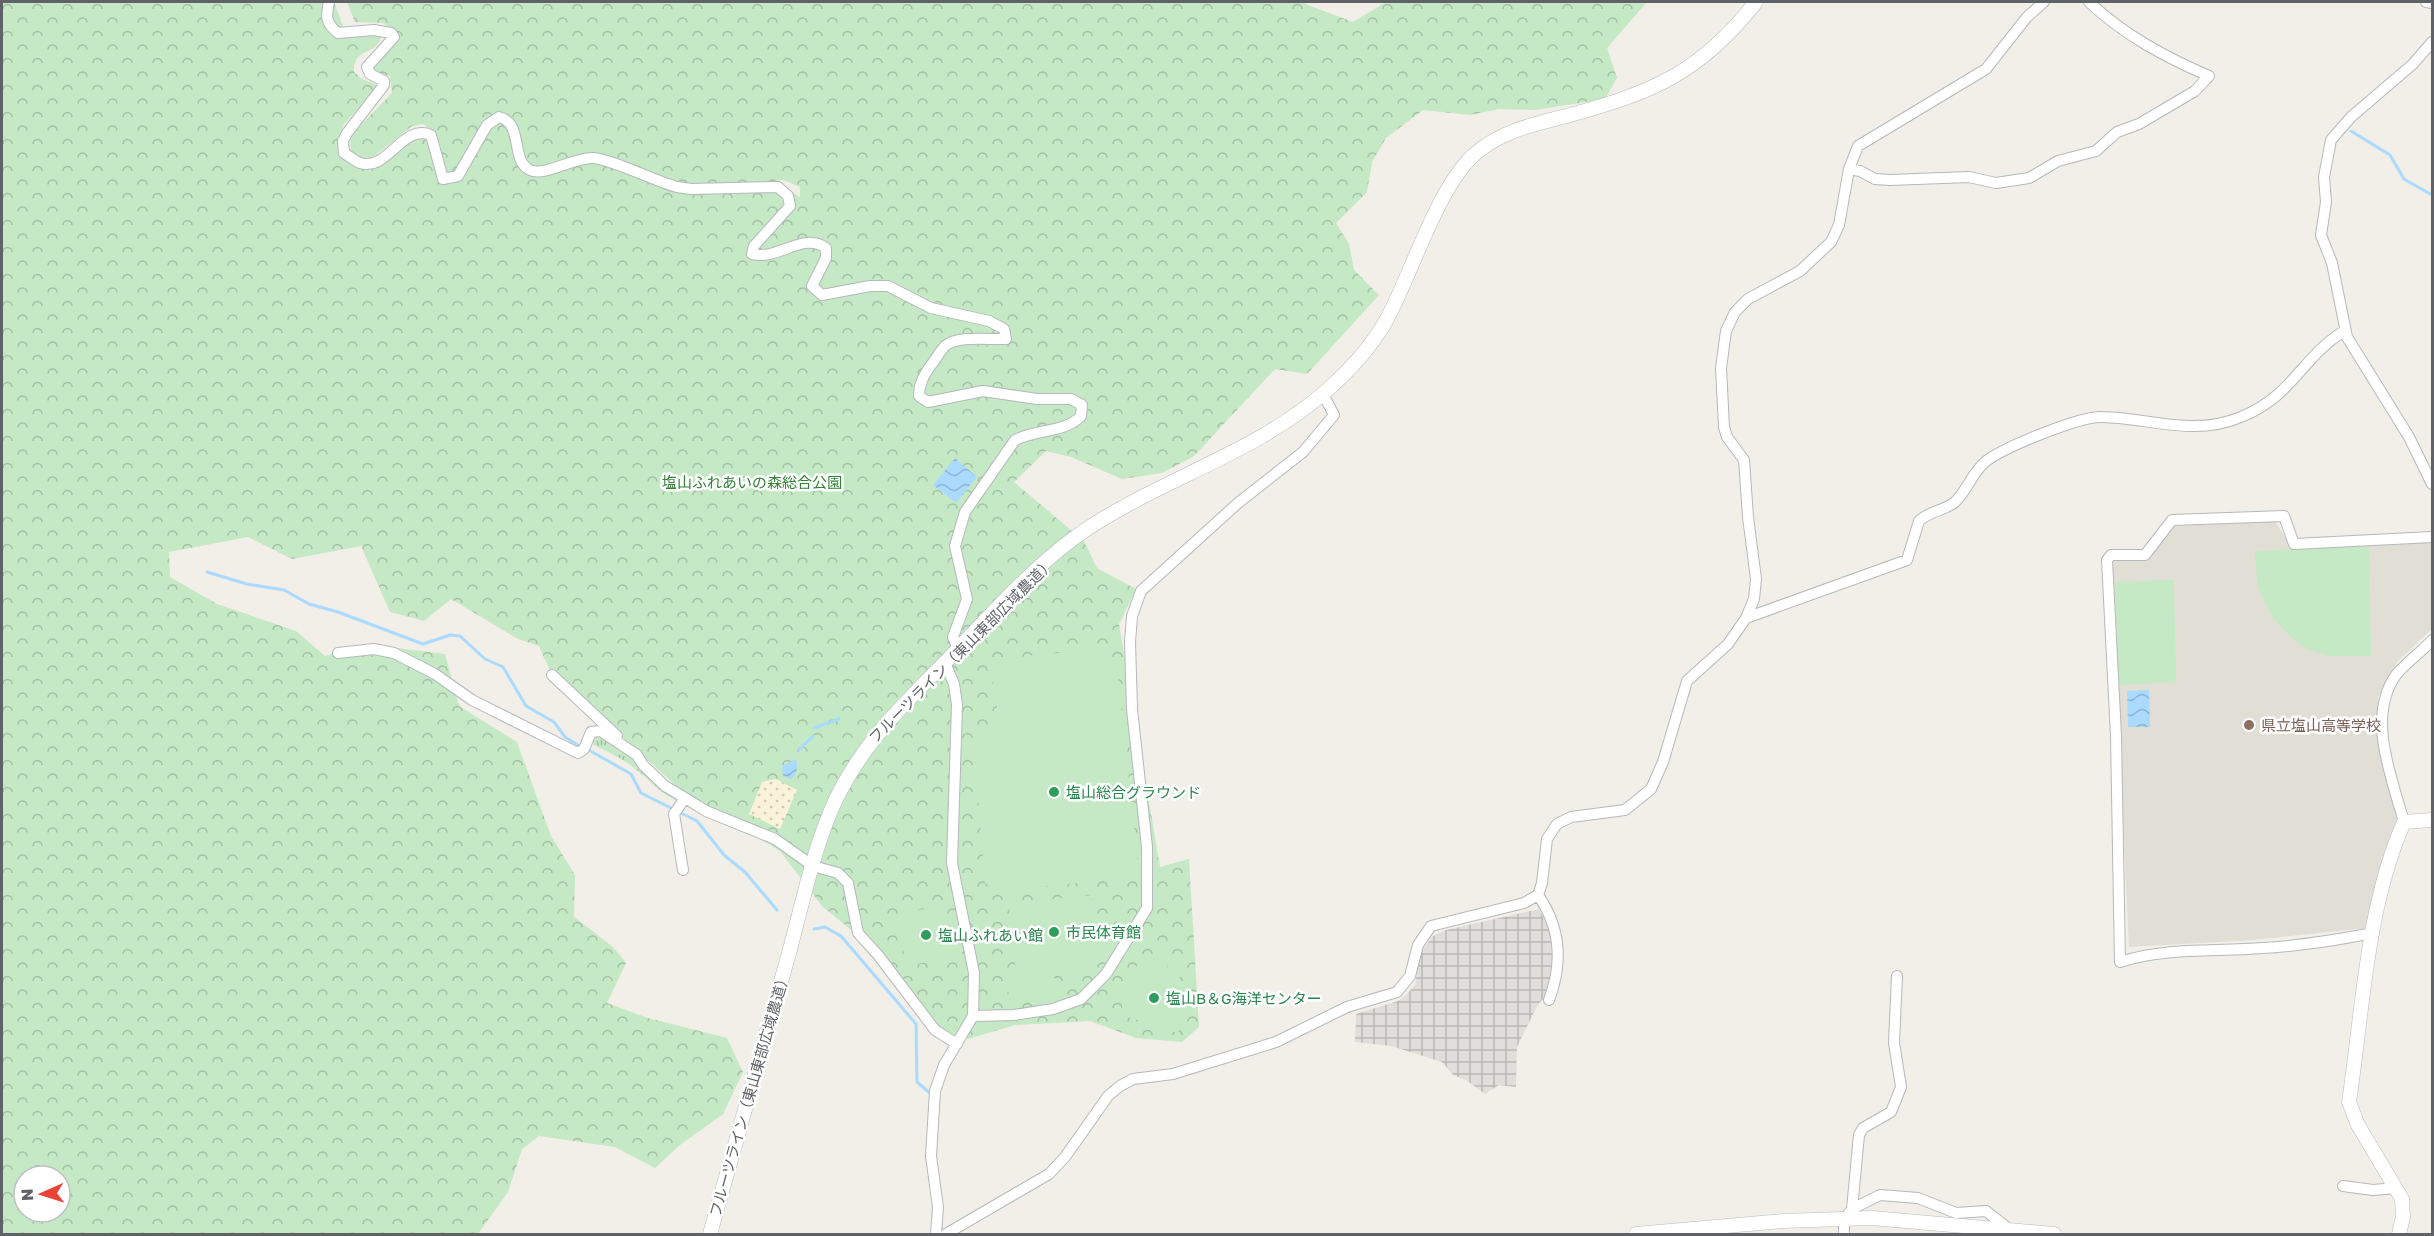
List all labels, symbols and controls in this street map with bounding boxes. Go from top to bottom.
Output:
park label: 塩山ふれあいの森総合公園 [662,473,842,491]
street label: フルーツライン（東山東部広域農道） [865,554,1057,746]
place label: 県立塩山高等学校 [2261,716,2381,734]
marker: 県立塩山高等学校 [2242,718,2256,732]
place label: 塩山総合グラウンド [1066,783,1201,801]
marker: 塩山総合グラウンド [1047,785,1061,799]
place label: 市民体育館 [1066,923,1141,941]
marker: 市民体育館 [1047,925,1061,939]
place label: 塩山ふれあい館 [938,926,1043,944]
marker: 塩山ふれあい館 [919,928,933,942]
street label: フルーツライン（東山東部広域農道） [705,969,793,1219]
place label: 塩山B＆G海洋センター [1166,989,1322,1007]
marker: 塩山B＆G海洋センター [1147,991,1161,1005]
north arrow [12,1164,72,1224]
text: N [17,1188,37,1201]

